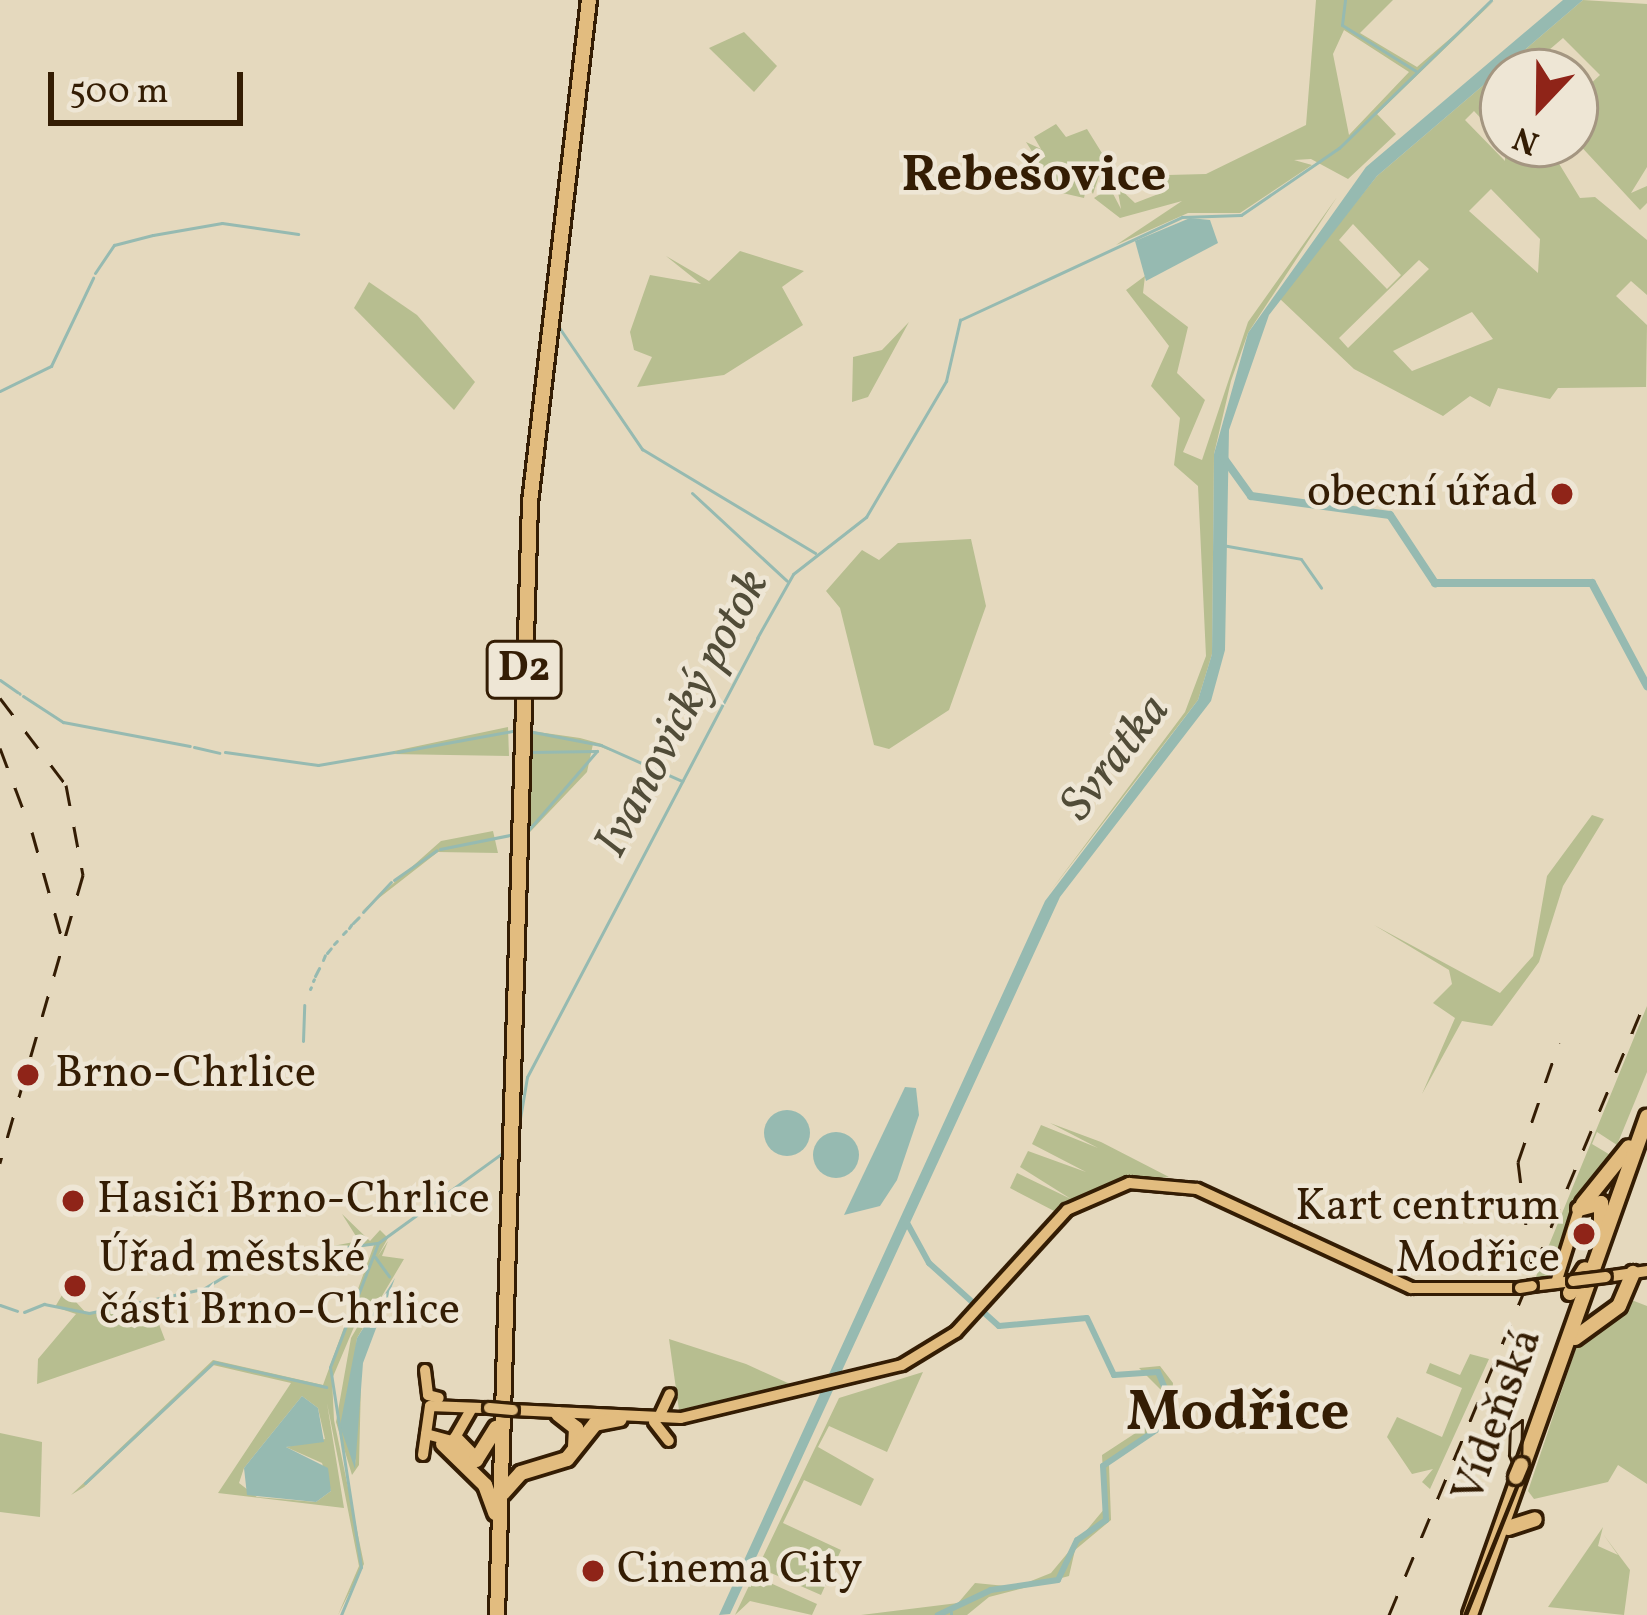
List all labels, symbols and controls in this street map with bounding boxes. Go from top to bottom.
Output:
scale bar [54,48,249,122]
north arrow [1479,48,1599,168]
text: 500 m [69,68,169,118]
text: N [1507,113,1546,164]
district label: Rebešovice [902,146,1166,208]
place label: obecní úřad [1307,467,1538,521]
marker: obecní úřad [1549,481,1575,507]
water label: Ivanovický potok [583,561,783,867]
road number: D2 [485,634,563,706]
water label: Svratka [1049,683,1183,833]
place label: Brno-Chrlice [55,1048,316,1102]
marker: Brno-Chrlice [12,1059,44,1091]
place label: Hasiči Brno-Chrlice [97,1174,490,1228]
place label: Kart centrum Modřice [1295,1181,1560,1287]
marker: Hasiči Brno-Chrlice [60,1188,86,1214]
marker: Kart centrum Modřice [1571,1221,1597,1247]
place label: Úřad městské části Brno-Chrlice [99,1233,460,1339]
marker: Úřad městské části Brno-Chrlice [62,1273,88,1299]
street label: Vídeňská [1443,1321,1555,1511]
district label: Modřice [1126,1381,1350,1449]
place label: Cinema City [617,1544,862,1598]
marker: Cinema City [580,1558,606,1584]

